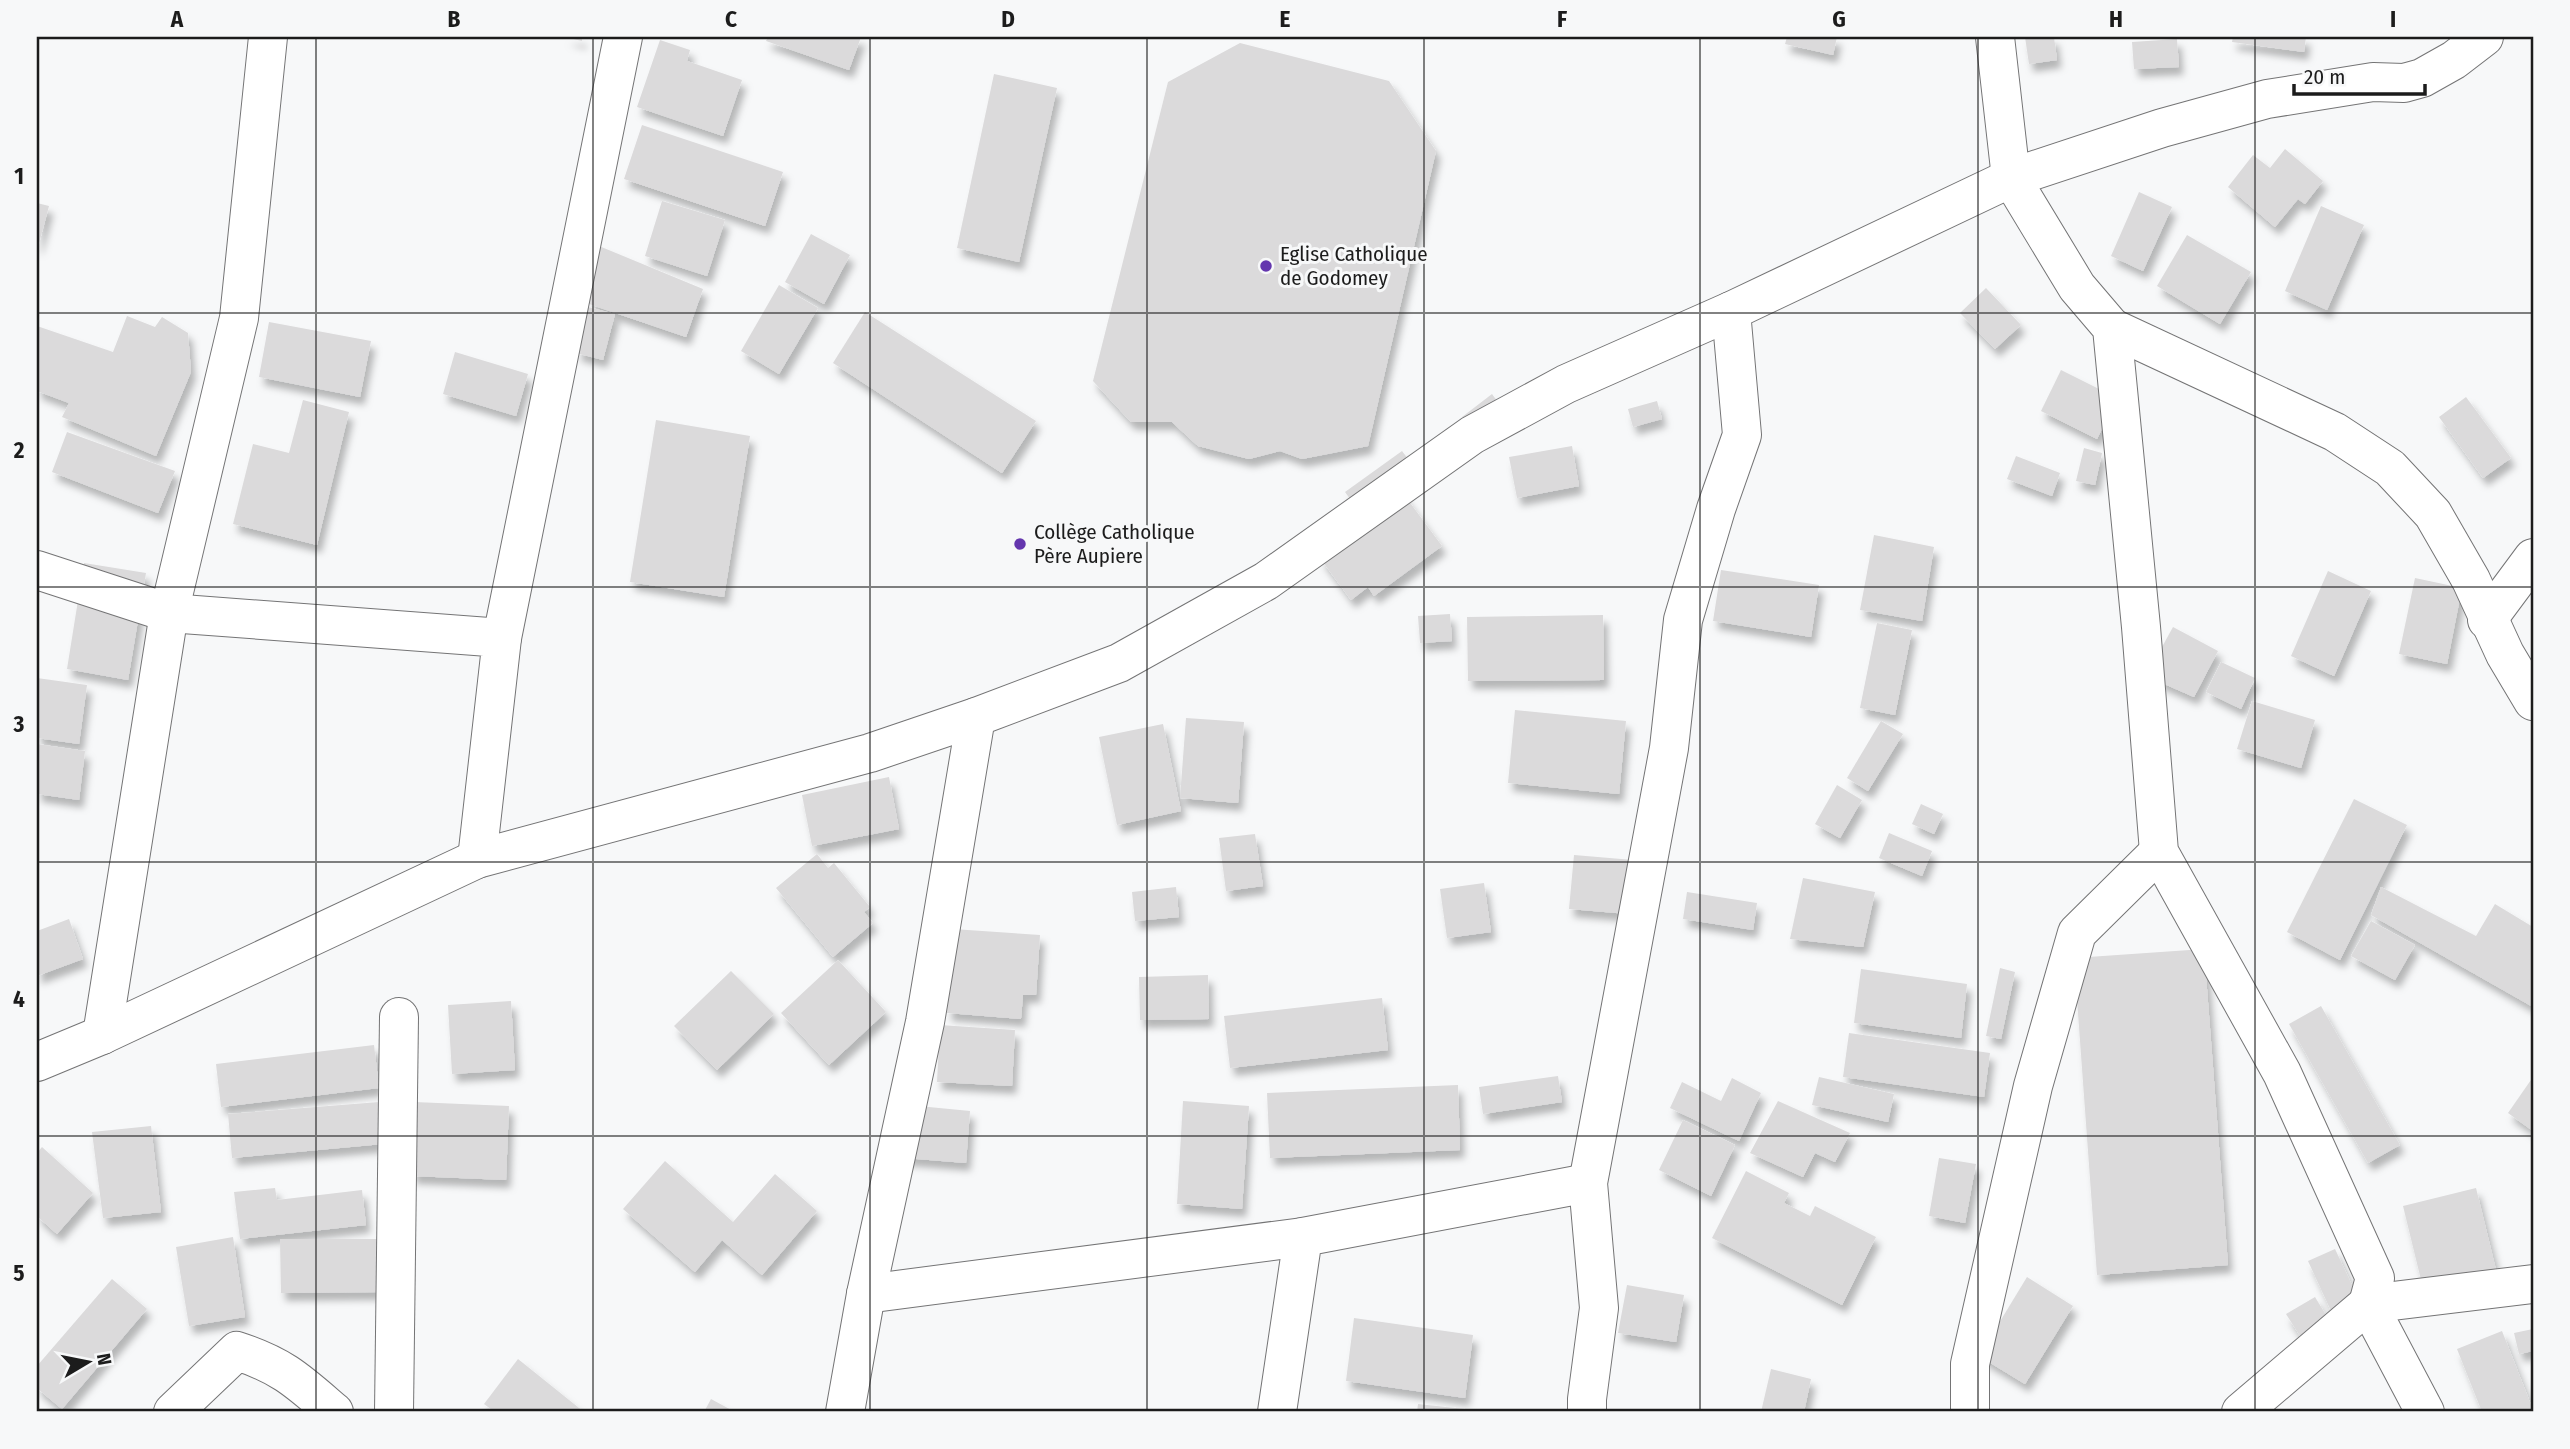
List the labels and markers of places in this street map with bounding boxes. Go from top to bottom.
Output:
place label: Eglise Catholique de Godomey [1280,241,1428,291]
marker: Eglise Catholique de Godomey [1258,258,1274,274]
place label: Collège Catholique Père Aupiere [1034,519,1195,569]
marker: Collège Catholique Père Aupiere [1012,536,1028,552]

